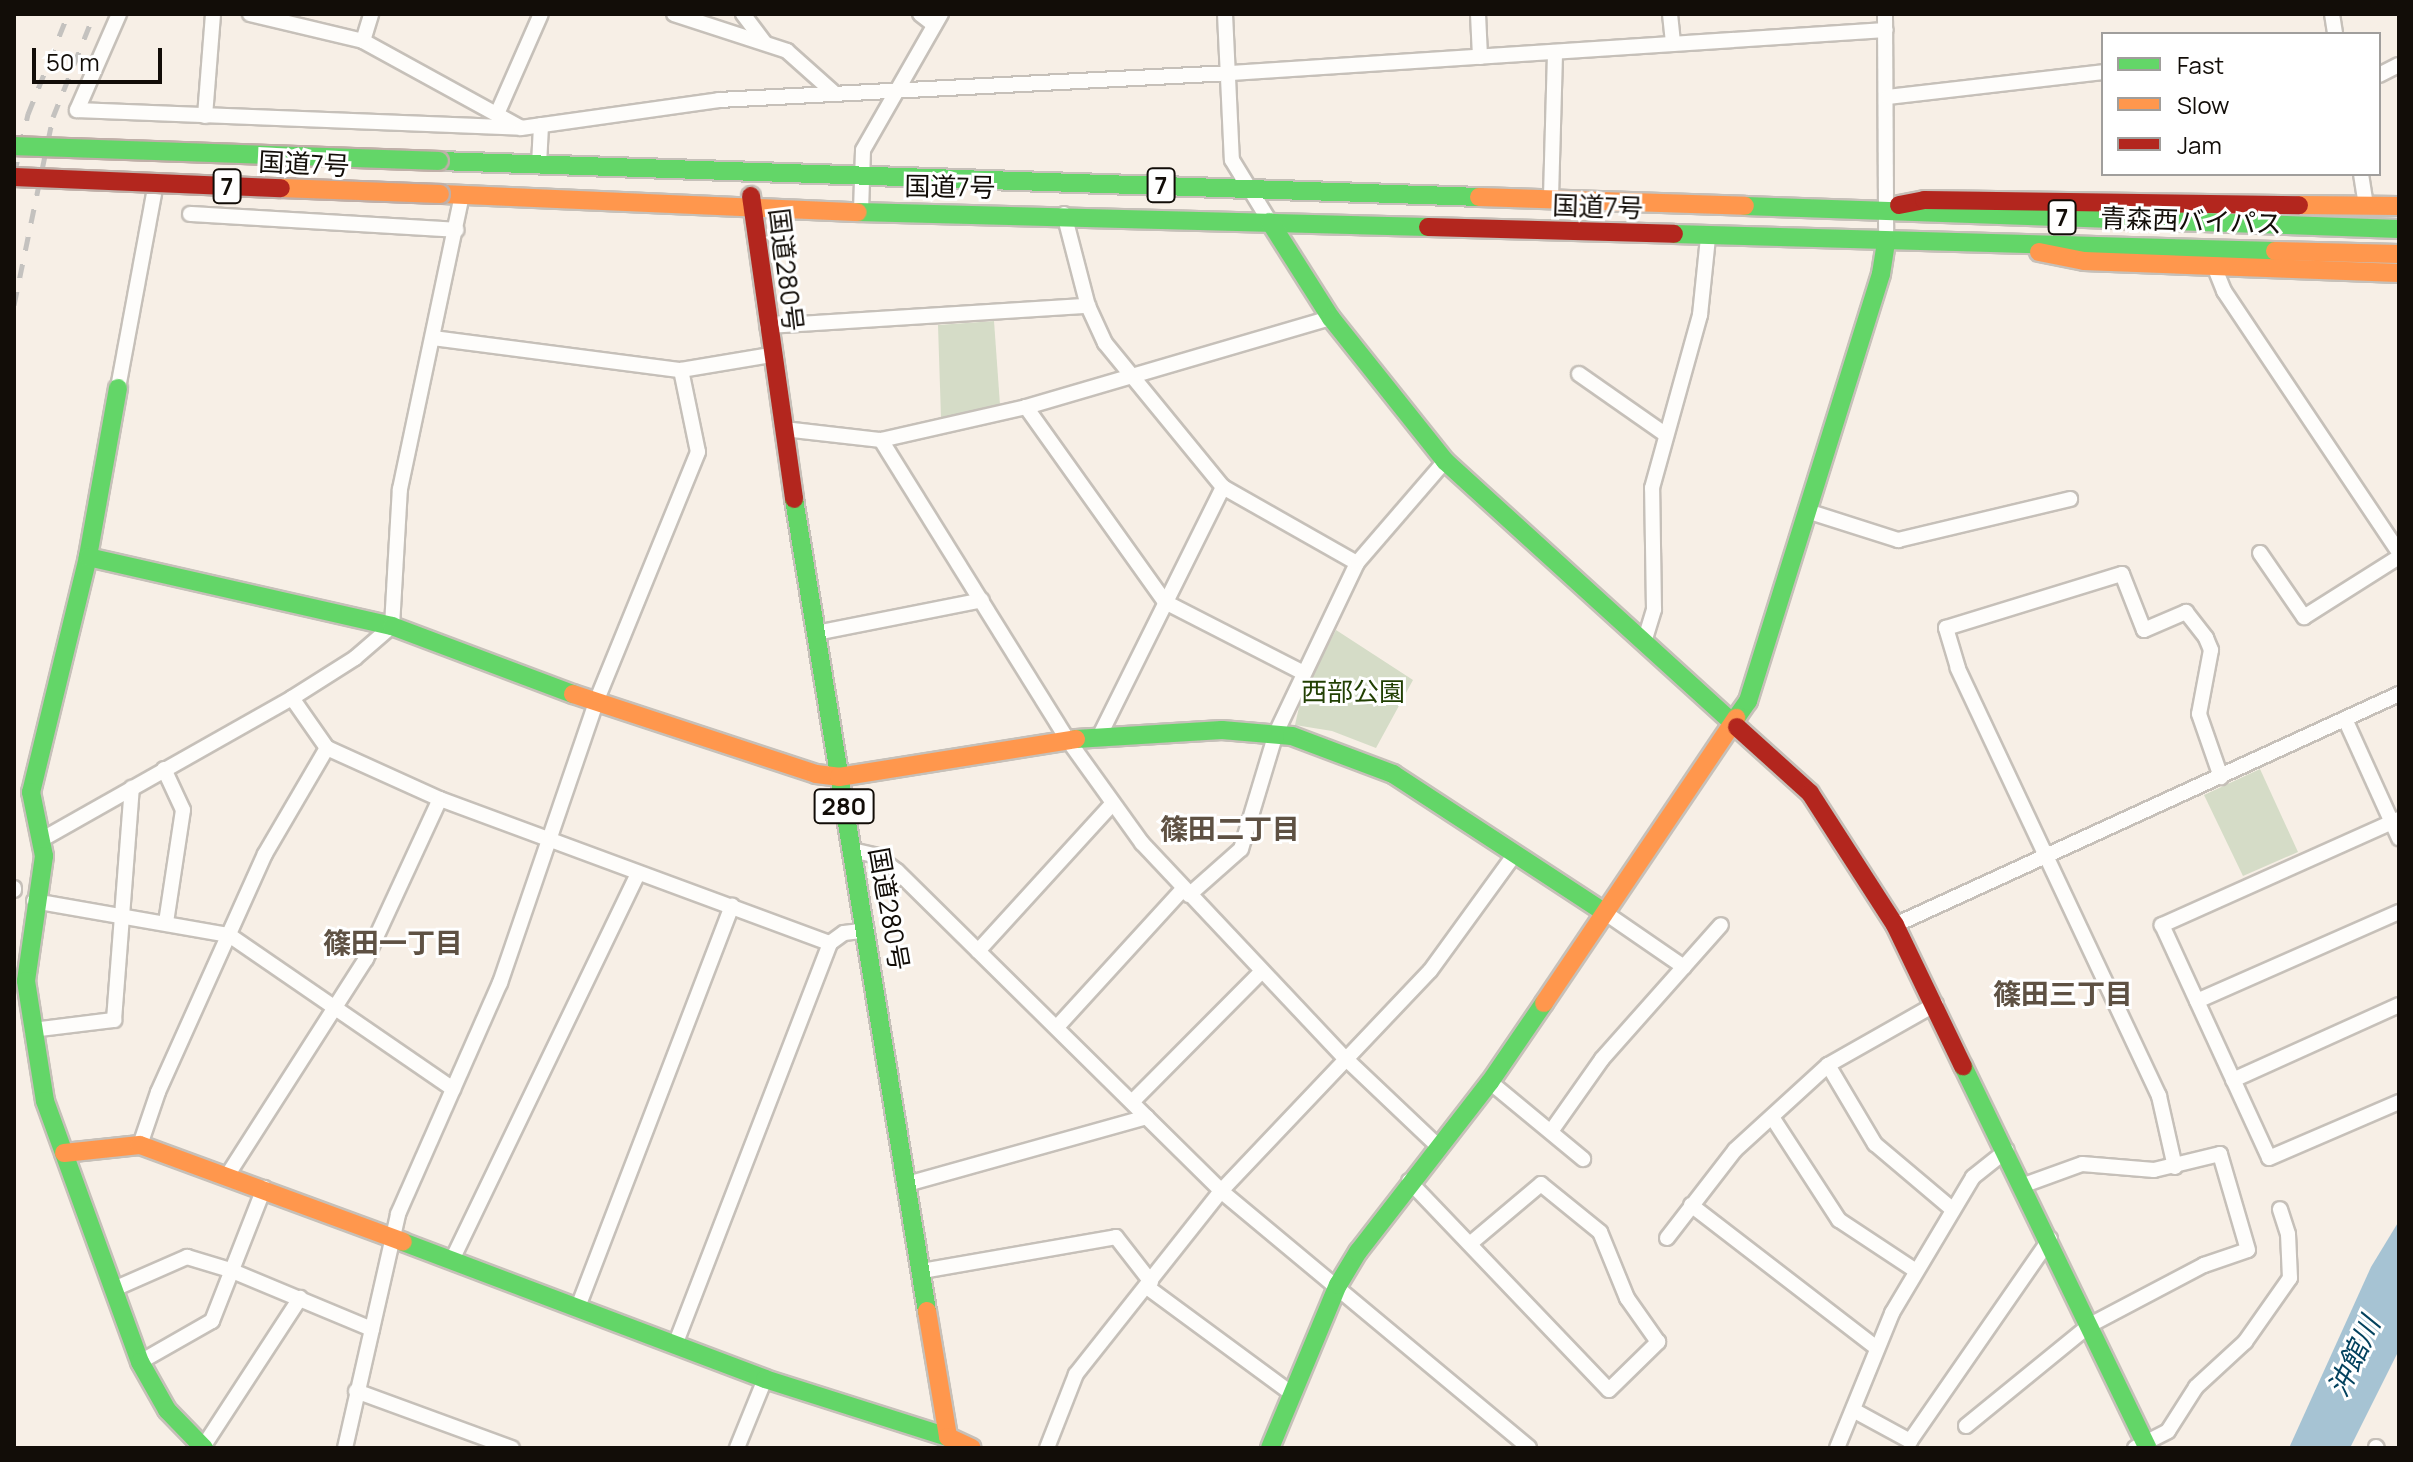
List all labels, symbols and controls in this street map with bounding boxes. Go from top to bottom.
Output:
scale bar [36,32,166,82]
legend [2101,32,2381,176]
text: 50 m [46,45,100,78]
text: Fast [2177,48,2224,81]
text: Slow [2177,88,2230,121]
text: Jam [2177,128,2222,161]
street label: 国道7号 [258,146,350,182]
road number: 7 [1145,165,1177,205]
road number: 7 [211,166,243,206]
street label: 国道7号 [904,171,996,203]
street label: 国道7号 [1552,190,1644,224]
road number: 7 [2046,197,2078,237]
street label: 青森西バイパス [2100,202,2282,240]
street label: 国道280号 [763,207,809,333]
park label: 西部公園 [1301,676,1405,708]
road number: 280 [812,786,876,826]
district label: 篠田二丁目 [1160,811,1300,845]
street label: 国道280号 [863,845,915,973]
district label: 篠田一丁目 [323,925,463,959]
district label: 篠田三丁目 [1993,976,2133,1010]
water label: 沖館川 [2320,1311,2386,1401]

